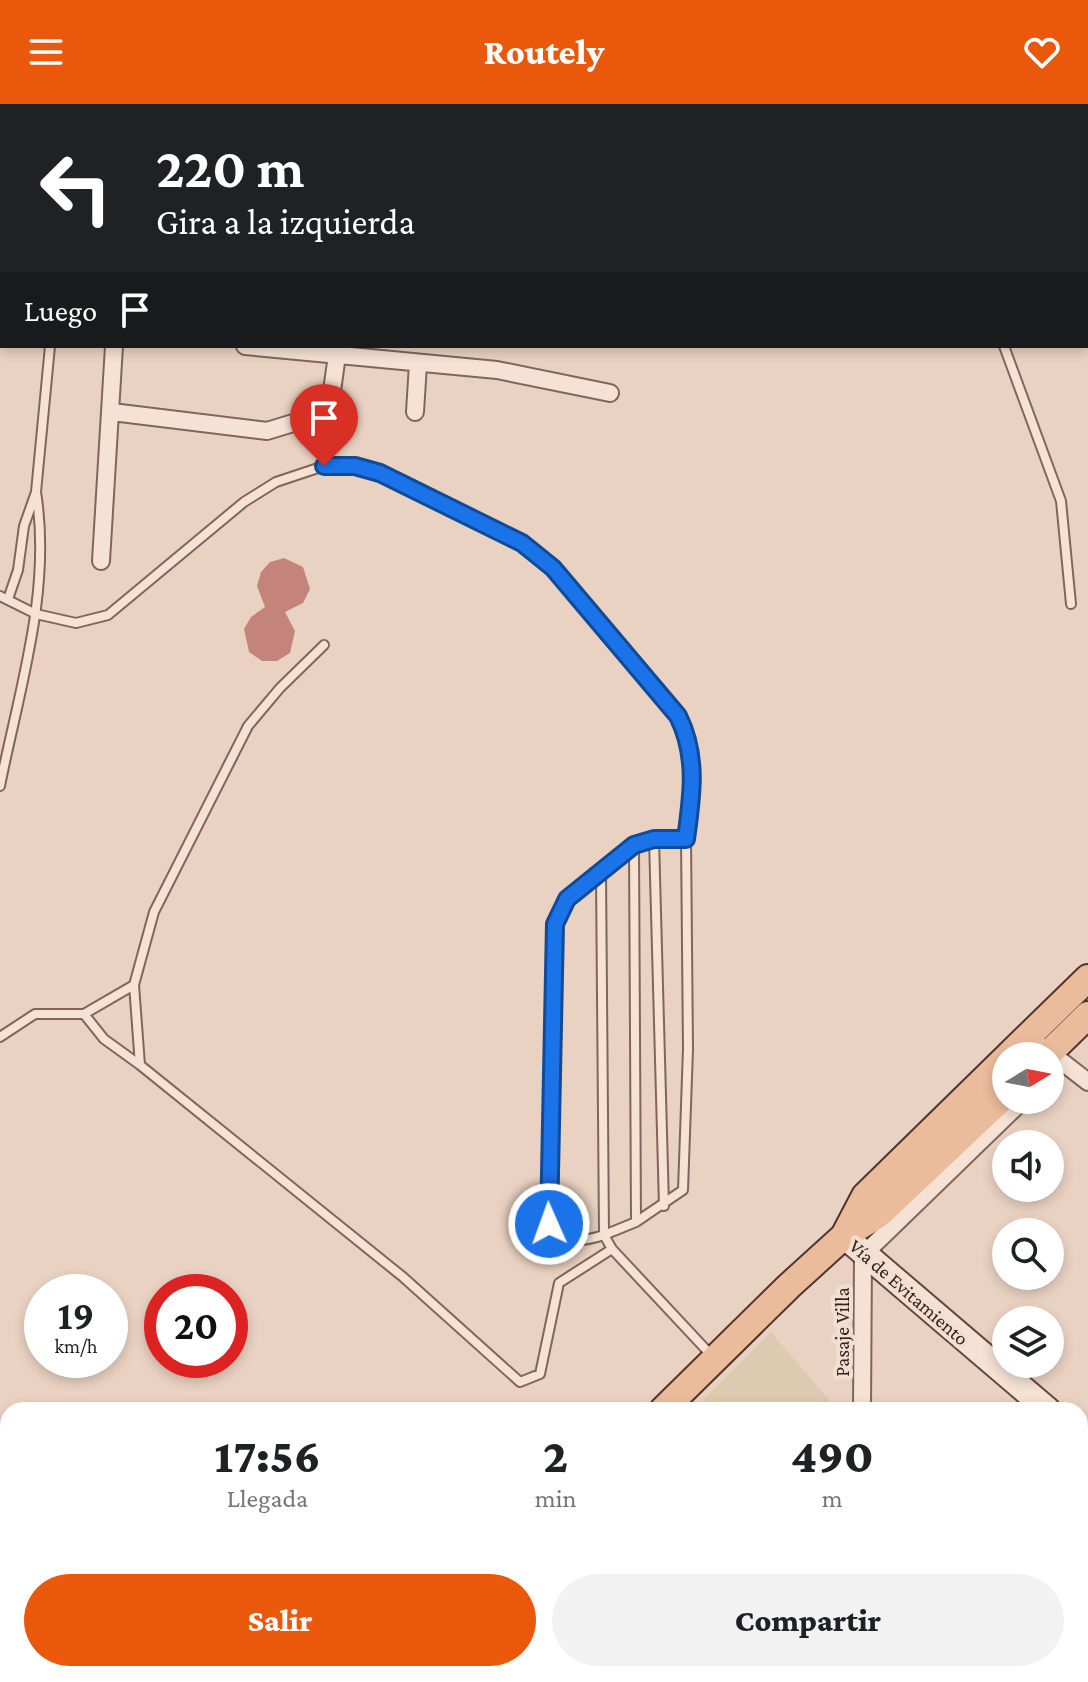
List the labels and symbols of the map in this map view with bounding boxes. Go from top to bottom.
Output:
pin [290,384,358,466]
north arrow [992,1042,1064,1114]
position arrow [507,1182,591,1266]
street label: Vía de Evitamiento [845,1234,973,1350]
speed limit sign: 20 [144,1274,248,1378]
street label: Pasaje Villa [831,1287,854,1377]

